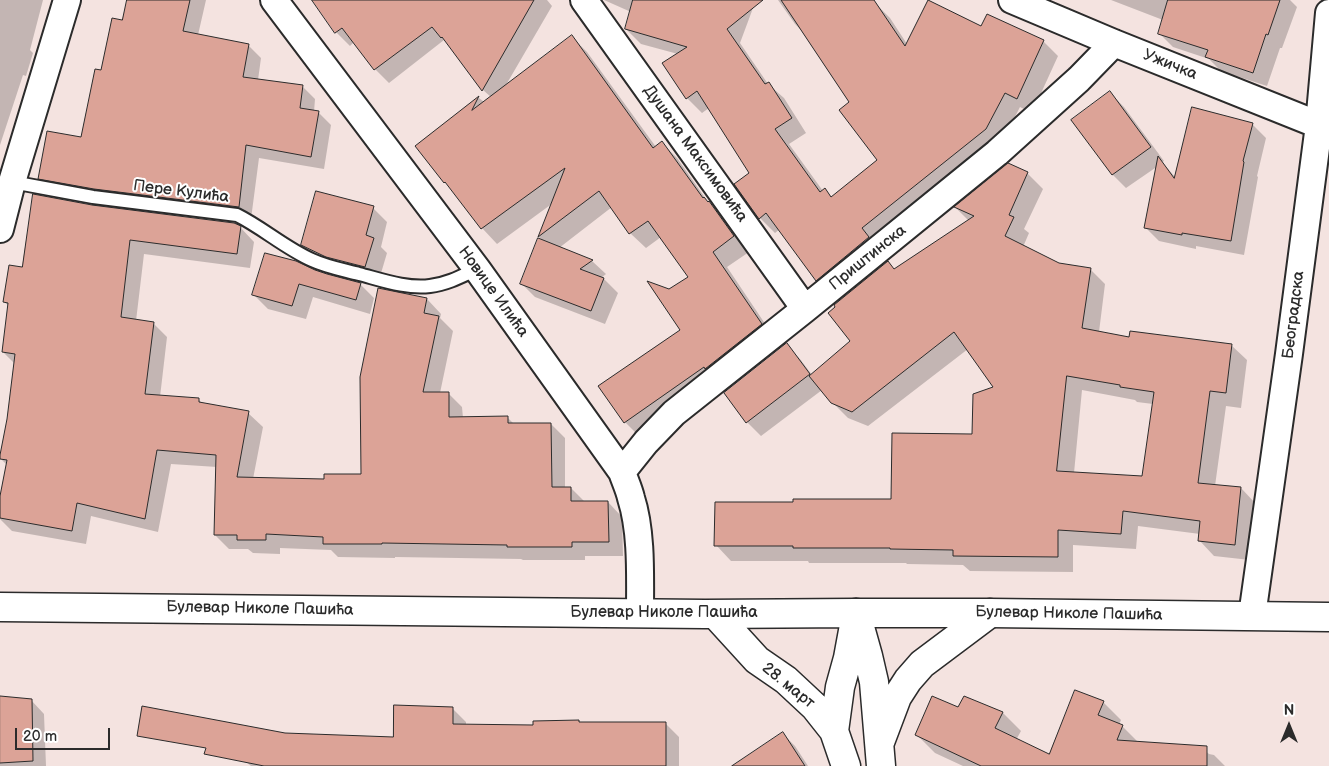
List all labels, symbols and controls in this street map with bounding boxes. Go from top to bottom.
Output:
street label: Ужичка [1140,46,1200,84]
street label: Душана Максимовића [639,82,751,226]
street label: Пере Кулића [132,177,230,207]
street label: Приштинска [826,221,910,295]
street label: Новице Илића [454,243,532,341]
street label: Београдска [1279,270,1309,360]
street label: Булевар Николе Пашића [166,598,354,620]
street label: Булевар Николе Пашића [570,603,758,623]
street label: Булевар Николе Пашића [975,603,1163,625]
street label: 28. март [758,659,818,713]
north arrow [1264,701,1314,751]
text: N [1284,702,1294,719]
scale bar [18,718,112,750]
text: 20 m [23,727,57,746]

